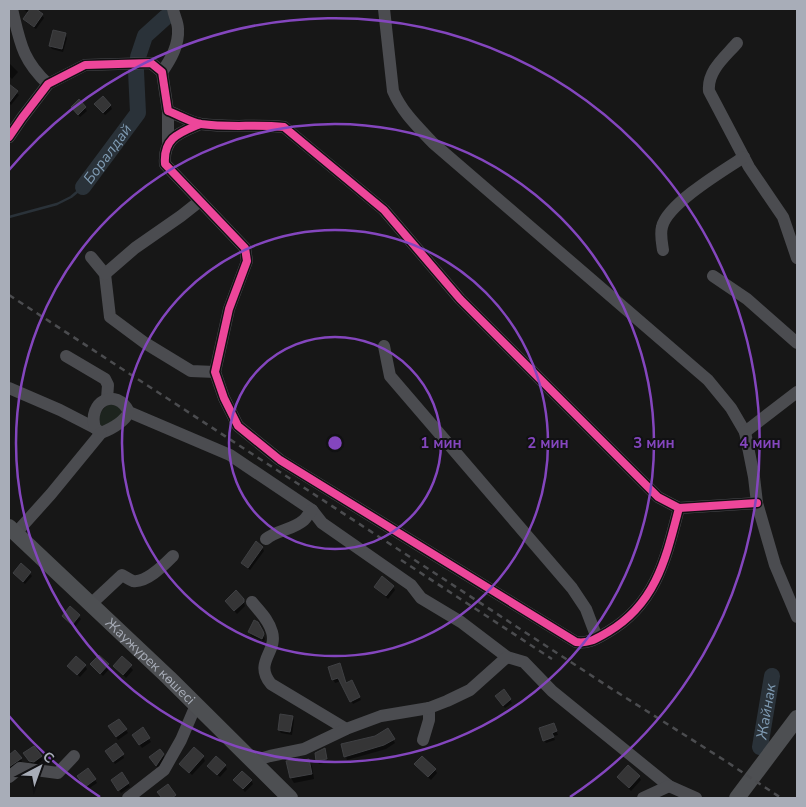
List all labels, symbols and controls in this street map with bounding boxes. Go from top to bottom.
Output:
water label: Боралдай [79,120,136,188]
text: 1 мин [420,433,462,453]
text: 2 мин [527,433,569,453]
text: 3 мин [633,433,675,453]
text: 4 мин [739,433,781,453]
centre of rings [326,434,344,452]
street label: Жаужүрек көшесі [101,614,199,709]
water label: Жайнак [751,681,781,742]
north arrow [15,742,65,792]
text: С [38,747,58,768]

